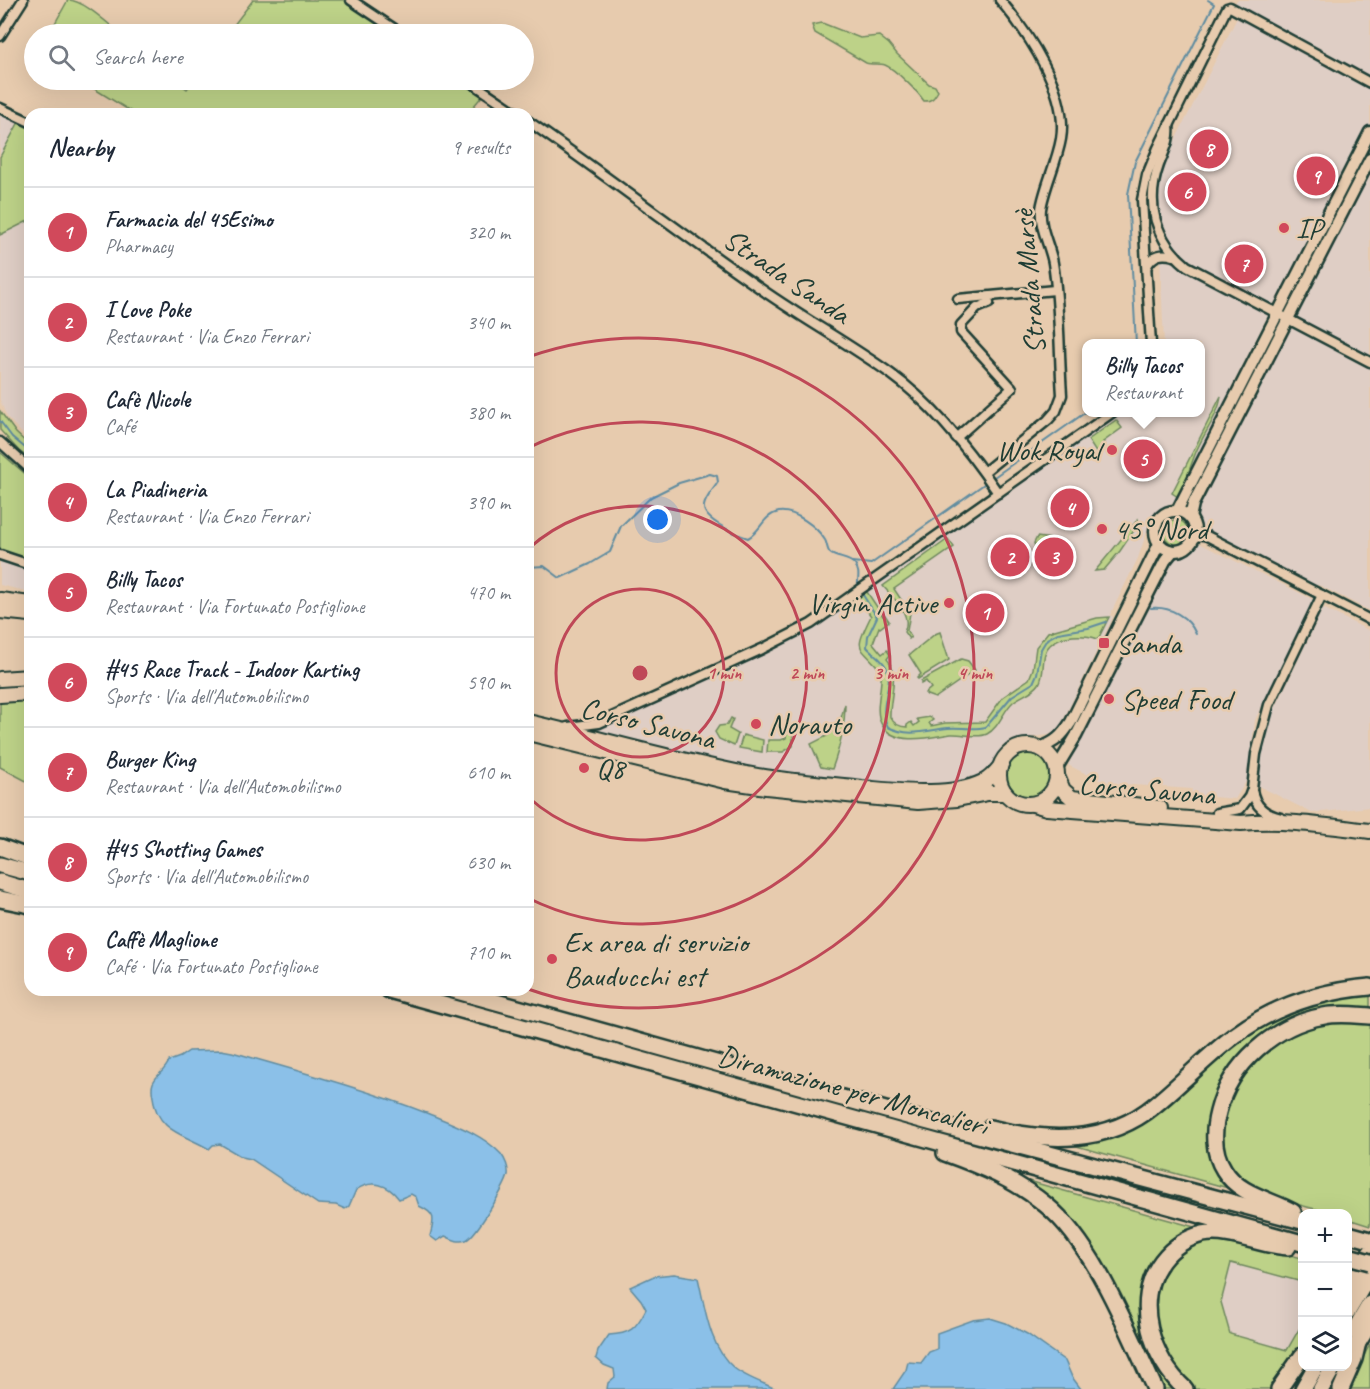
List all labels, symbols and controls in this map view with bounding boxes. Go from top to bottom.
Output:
search box [24,24,534,90]
icon: search [45,41,78,74]
text: Search here [93,43,183,71]
pin: 8 [1190,126,1228,172]
text: Nearby [48,131,113,164]
text: 9 results [451,135,510,160]
pin: 9 [1296,154,1336,198]
pin: 6 [1168,170,1206,214]
text: Farmacia del 45Esimo [105,206,273,234]
street label: Strada Marsè [1004,206,1054,356]
place label: IP [1296,209,1326,247]
text: 1 [63,220,72,245]
text: 320 m [467,220,510,245]
street label: Strada Sanda [716,220,859,333]
marker: IP [1277,221,1291,235]
text: Pharmacy [105,234,173,259]
pin: 7 [1224,242,1264,286]
text: I Love Poke [105,296,190,324]
text: 2 [63,310,72,335]
text: 340 m [467,310,510,335]
text: Restaurant · Via Enzo Ferrari [105,324,309,349]
popup [1082,339,1205,417]
text: Billy Tacos [1105,352,1182,380]
text: Restaurant [1105,380,1182,405]
text: Cafè Nicole [105,386,190,414]
text: 3 [63,400,72,425]
text: 380 m [467,400,510,425]
text: Café [105,414,136,439]
place label: Wok Royal [996,431,1105,469]
pin: 5 [1124,436,1162,482]
marker: Wok Royal [1105,443,1119,457]
text: La Piadineria [105,476,206,504]
pin: 4 [1050,486,1090,530]
text: 4 [63,490,72,515]
text: 390 m [467,490,510,515]
text: Restaurant · Via Enzo Ferrari [105,504,309,529]
your location [643,505,672,534]
place label: 45° Nord [1114,510,1212,548]
marker: 45° Nord [1095,522,1109,536]
pin: 2 [990,534,1030,580]
pin: 3 [1034,534,1074,580]
text: Billy Tacos [105,566,182,594]
text: 5 [63,580,72,605]
text: 470 m [467,580,510,605]
place label: Virgin Active [808,584,939,622]
pin: 1 [966,590,1004,636]
text: Restaurant · Via Fortunato Postiglione [105,594,365,619]
marker: Virgin Active [942,596,956,610]
place label: Sanda [1116,624,1183,662]
marker: Sanda [1097,636,1111,650]
text: #45 Race Track - Indoor Karting [105,656,359,684]
text: 1 min [707,662,742,684]
text: 2 min [790,662,825,684]
text: 3 min [874,662,909,684]
text: 4 min [958,662,993,684]
centre of rings [630,663,650,683]
text: 6 [63,670,72,695]
text: 590 m [467,670,510,695]
place label: Speed Food [1121,680,1236,718]
text: Sports · Via dell'Automobilismo [105,684,308,709]
street label: Corso Savona [577,688,721,758]
marker: Speed Food [1102,692,1116,706]
place label: Norauto [768,705,852,743]
marker: Norauto [749,717,763,731]
text: Burger King [105,746,195,774]
place label: Q8 [596,749,627,787]
text: 7 [63,760,72,785]
text: 610 m [467,760,510,785]
marker: Q8 [577,761,591,775]
street label: Corso Savona [1077,764,1219,814]
text: Restaurant · Via dell'Automobilismo [105,774,341,799]
text: #45 Shotting Games [105,836,262,864]
text: 8 [63,850,72,875]
text: 630 m [467,850,510,875]
text: Sports · Via dell'Automobilismo [105,864,308,889]
place label: Ex area di servizio Bauducchi est [564,923,751,995]
text: Caffè Maglione [105,926,216,954]
text: 9 [63,940,72,965]
text: 710 m [467,940,510,965]
marker: Ex area di servizio Bauducchi est [545,952,559,966]
text: Café · Via Fortunato Postiglione [105,954,318,979]
street label: Diramazione per Moncalieri [714,1036,995,1145]
map controls [1298,1209,1352,1371]
button: + [1298,1209,1352,1263]
button: − [1298,1263,1352,1317]
button: layers [1298,1317,1352,1371]

